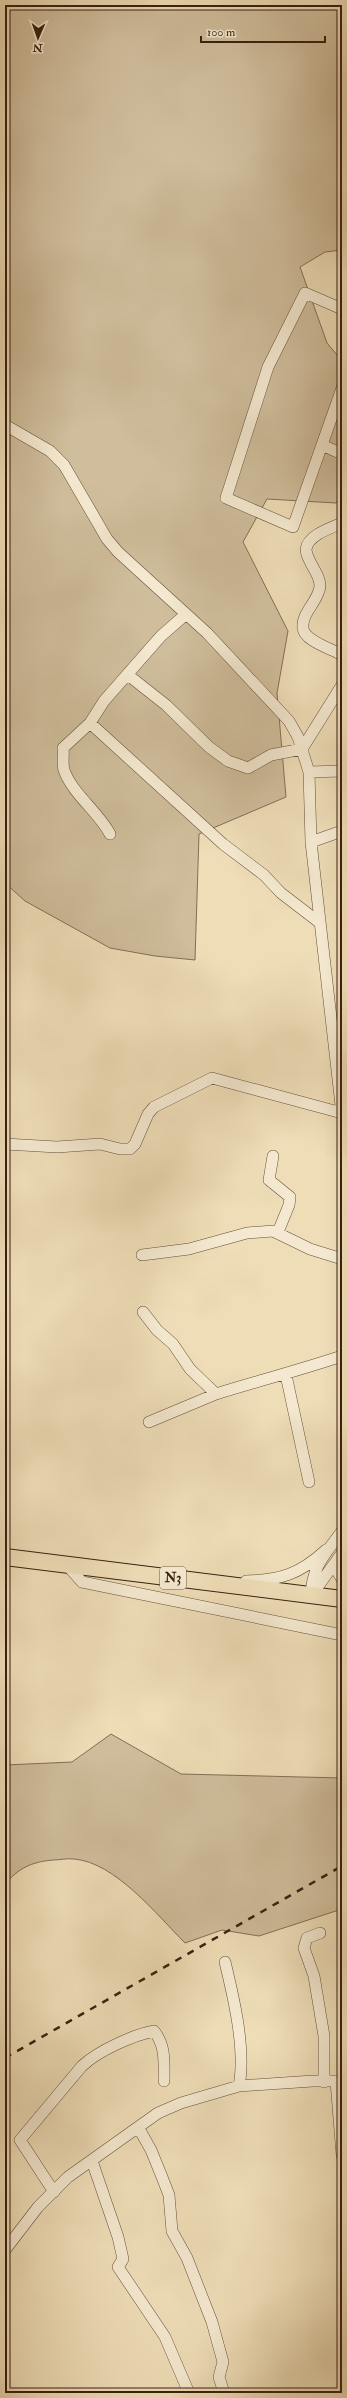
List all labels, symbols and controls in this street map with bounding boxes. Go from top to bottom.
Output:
north arrow [18,18,58,58]
scale bar [201,18,325,44]
text: 100 m [207,25,236,40]
text: N [31,41,44,54]
road number: N3 [160,1567,186,1589]

